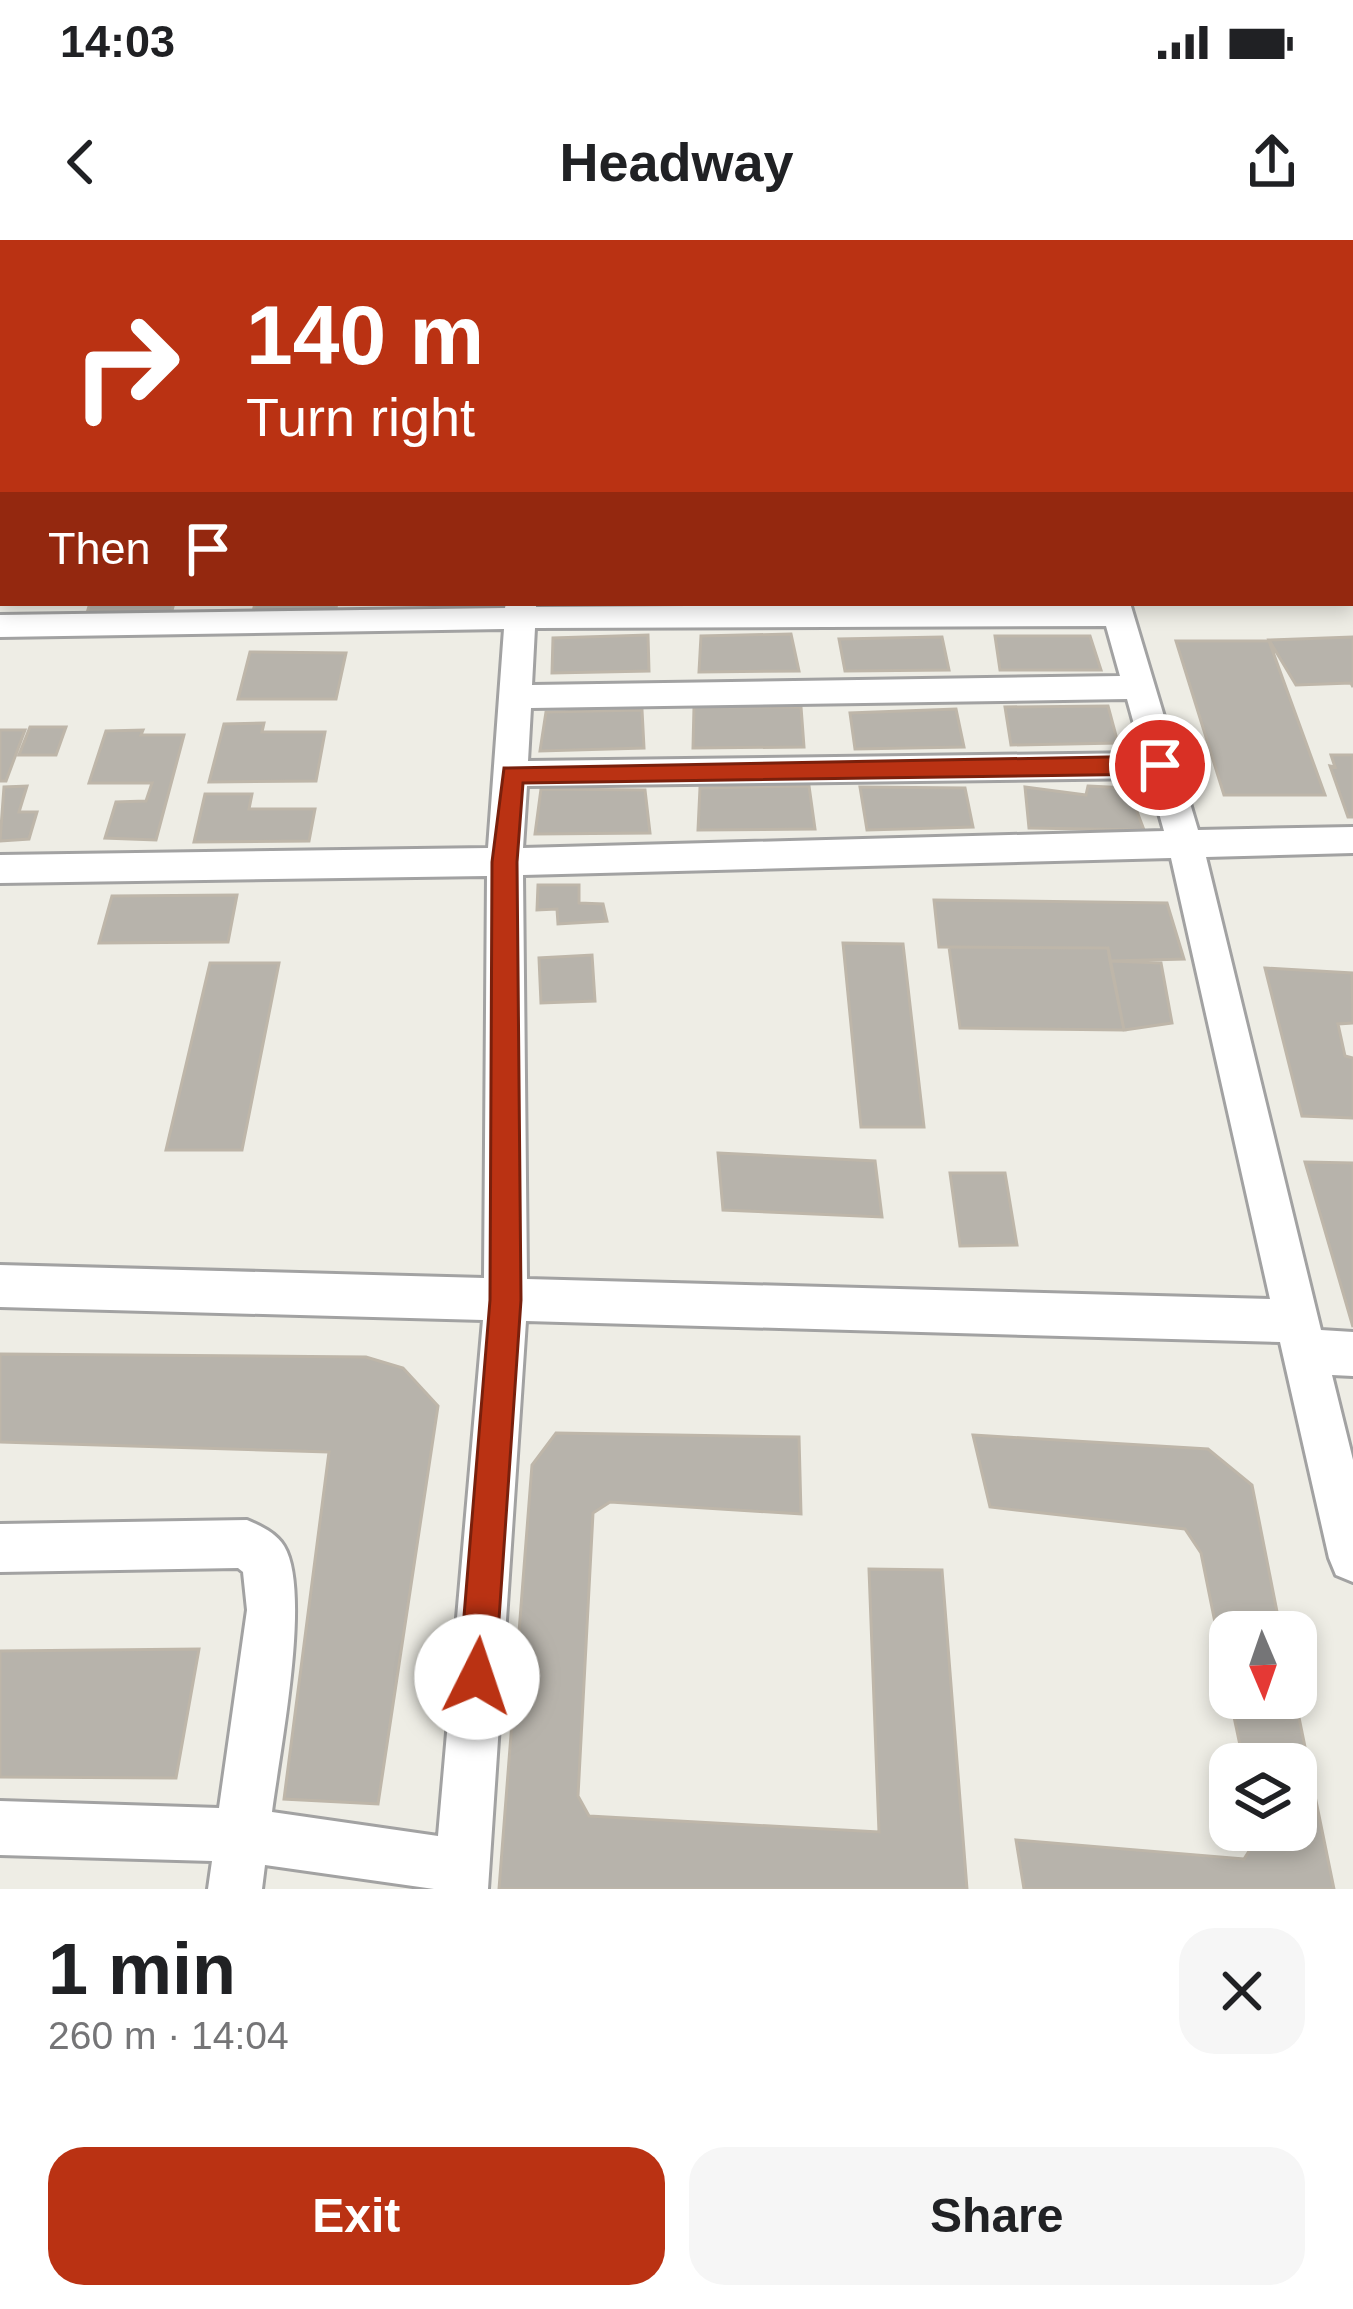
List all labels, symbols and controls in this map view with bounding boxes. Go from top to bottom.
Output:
text: 14:03 [60,16,175,67]
icon: back [48,129,114,195]
icon: share [1239,129,1305,195]
text: Headway [559,132,794,192]
icon: right [48,288,204,444]
text: 140 m [246,288,484,382]
text: Turn right [246,387,475,447]
icon: arrive [175,516,241,582]
text: Then [48,523,151,574]
pin [1109,714,1211,816]
icon: arrive [1127,732,1193,798]
north arrow [1209,1611,1317,1719]
map controls [1209,1611,1317,1851]
position arrow [414,1614,540,1740]
button: layers [1209,1743,1317,1851]
button: close [1179,1928,1305,2054]
text: 1 min [48,1929,236,2009]
text: 260 m · 14:04 [48,2014,289,2057]
button: Exit [48,2147,665,2285]
button: Share [689,2147,1305,2285]

